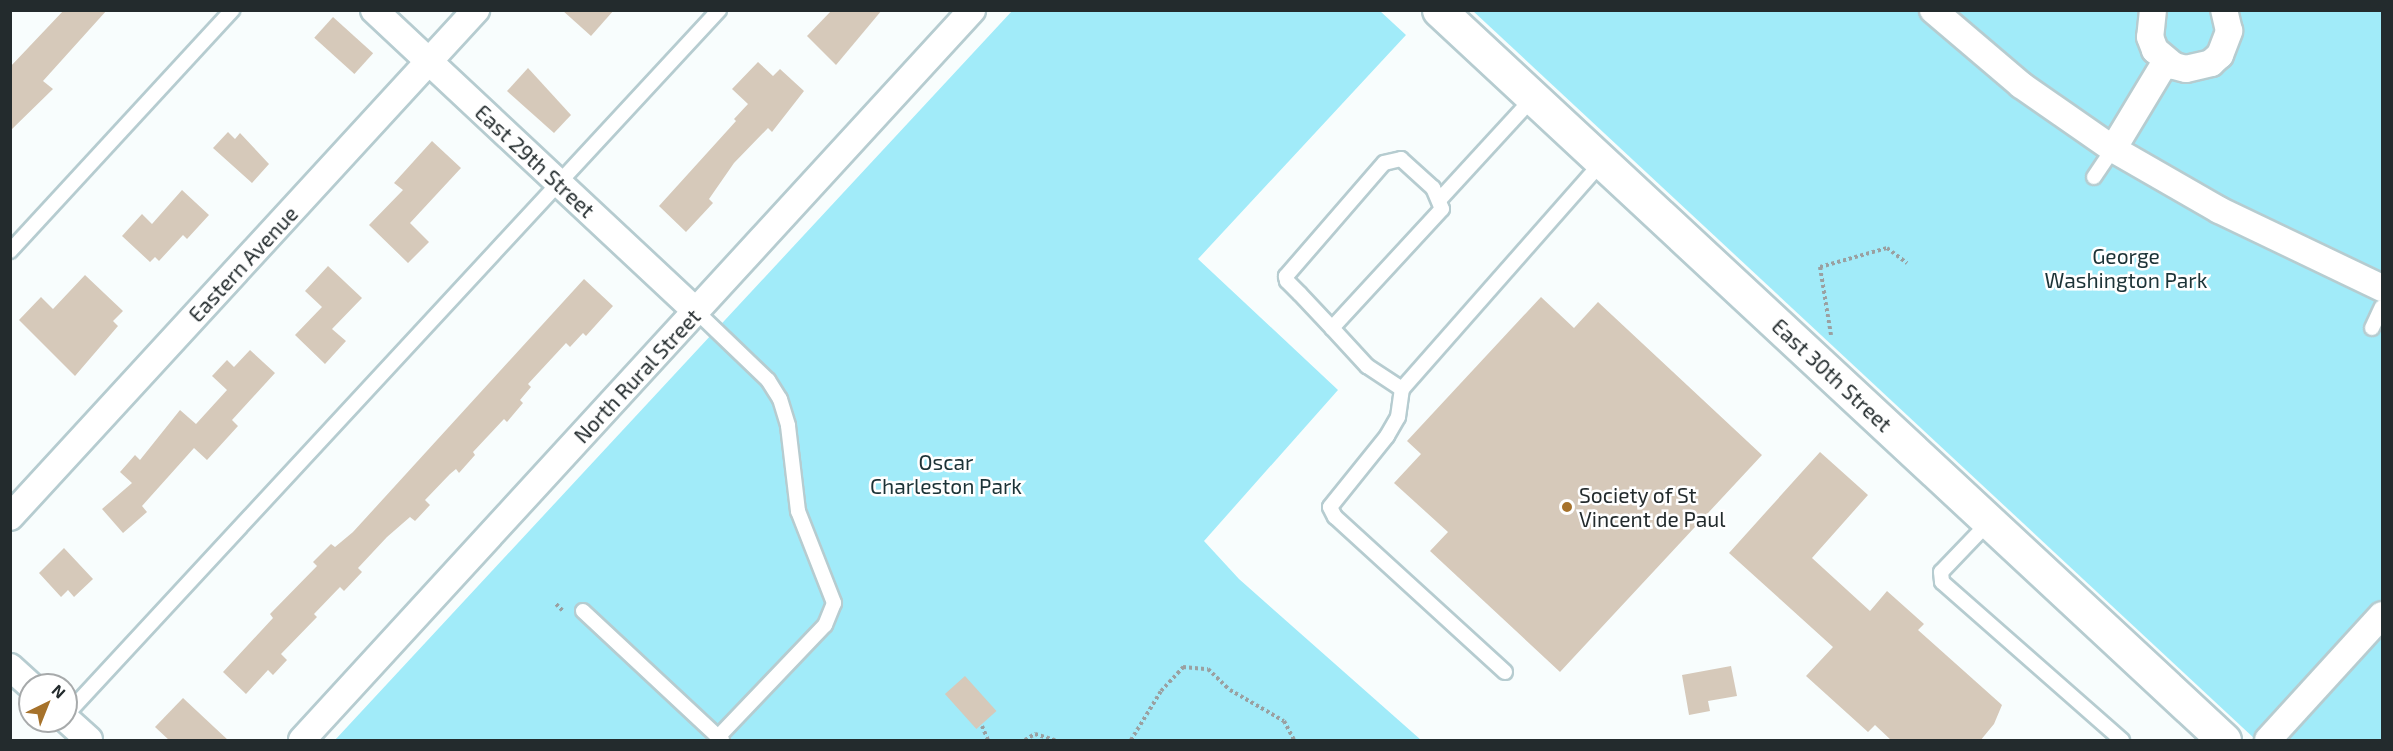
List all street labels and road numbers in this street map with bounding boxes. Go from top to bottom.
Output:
street label: East 29th Street [470,99,600,223]
street label: Eastern Avenue [183,201,303,327]
street label: North Rural Street [568,304,706,448]
street label: East 30th Street [1767,313,1897,437]

